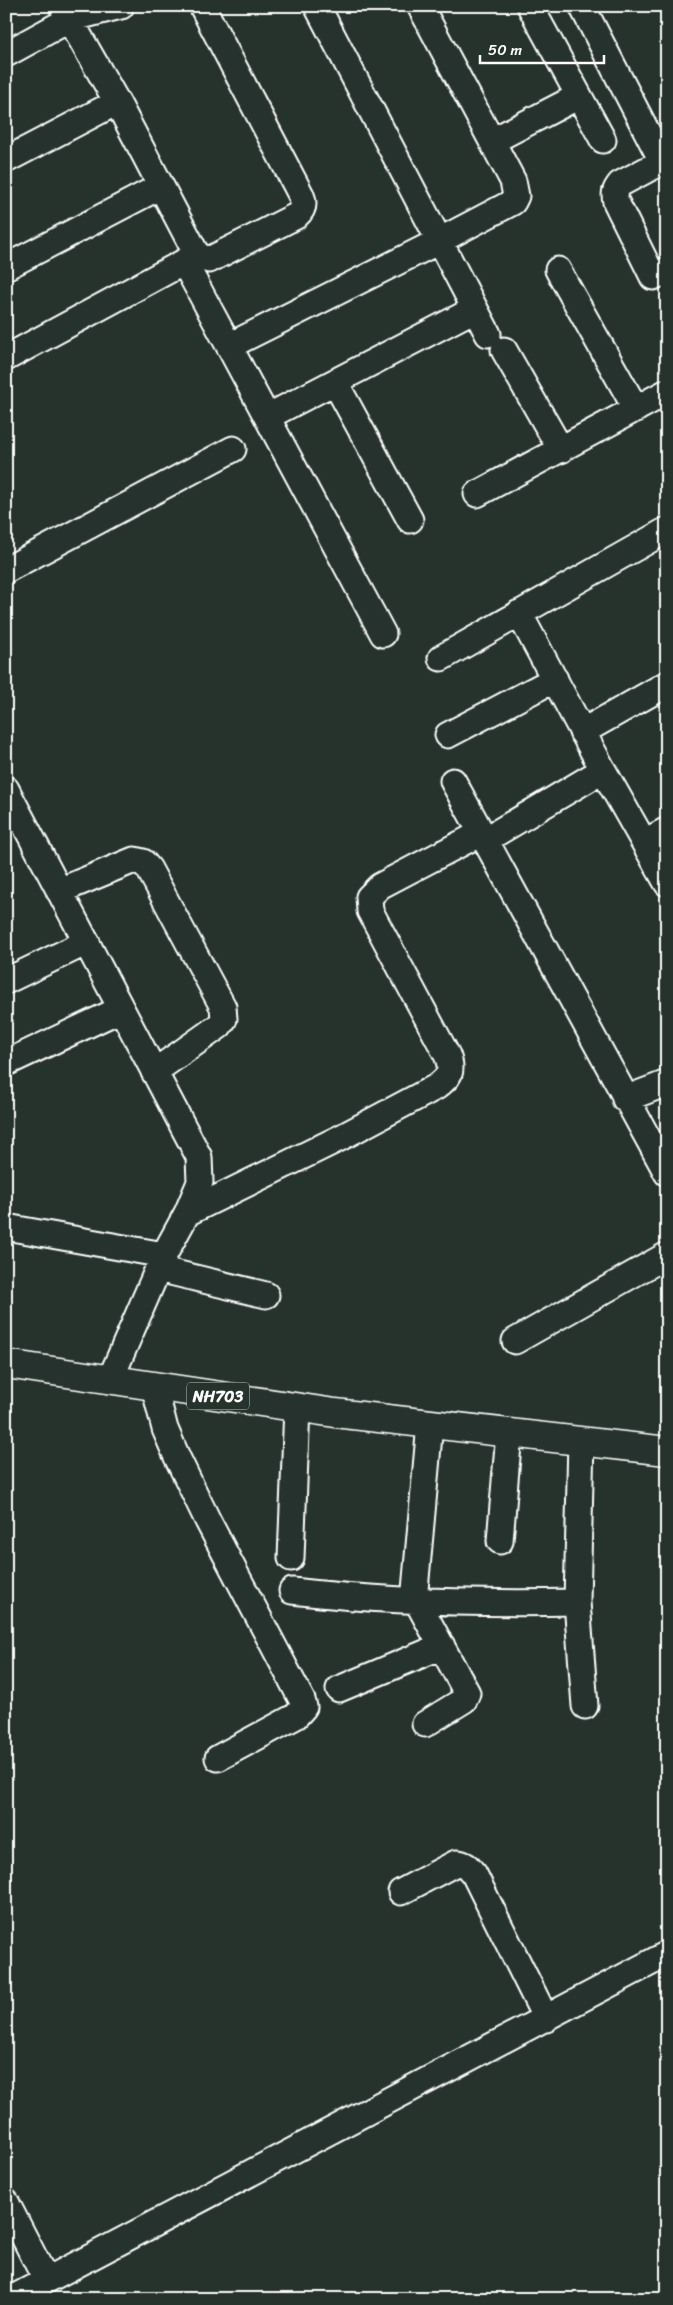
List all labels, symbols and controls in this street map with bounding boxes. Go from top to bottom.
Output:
scale bar [480,32,604,64]
text: 50 m [488,37,523,63]
road number: NH703 [187,1382,249,1410]

